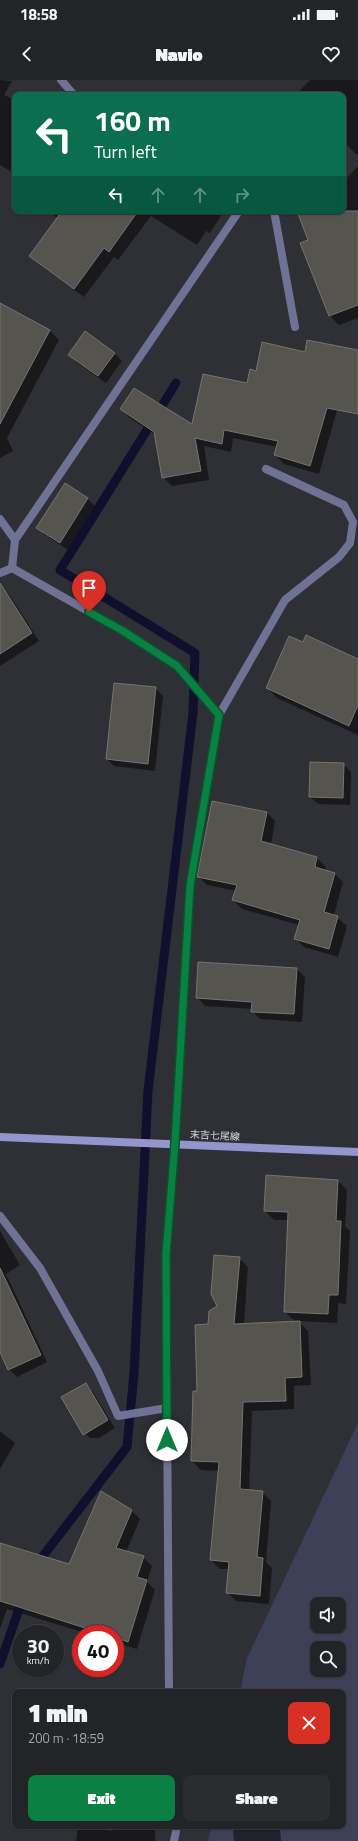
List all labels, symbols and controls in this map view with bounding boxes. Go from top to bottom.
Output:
text: 18:58 [20,3,57,26]
text: Navio [155,41,203,68]
icon: back [16,43,38,65]
icon: heart [320,43,342,65]
text: 160 m [94,99,171,142]
icon: left [28,108,80,160]
text: Turn left [94,138,157,165]
icon: left [105,184,127,206]
icon: ahead [147,184,169,206]
icon: ahead [189,184,211,206]
icon: right [231,184,253,206]
pin [72,571,106,612]
icon: arrive [78,577,100,599]
street label: 末吉七尾線 [190,1127,240,1144]
position arrow [146,1419,188,1461]
map controls [310,1597,346,1677]
button: sound [310,1597,346,1633]
speed limit sign: 40 [72,1625,124,1677]
text: 30 [27,1630,49,1661]
button: search [310,1641,346,1677]
text: km/h [27,1653,49,1668]
text: 1 min [28,1695,88,1731]
button: close [288,1702,330,1744]
text: 200 m · 18:59 [28,1728,104,1748]
button: Exit [28,1775,175,1821]
button: Share [183,1775,330,1821]

